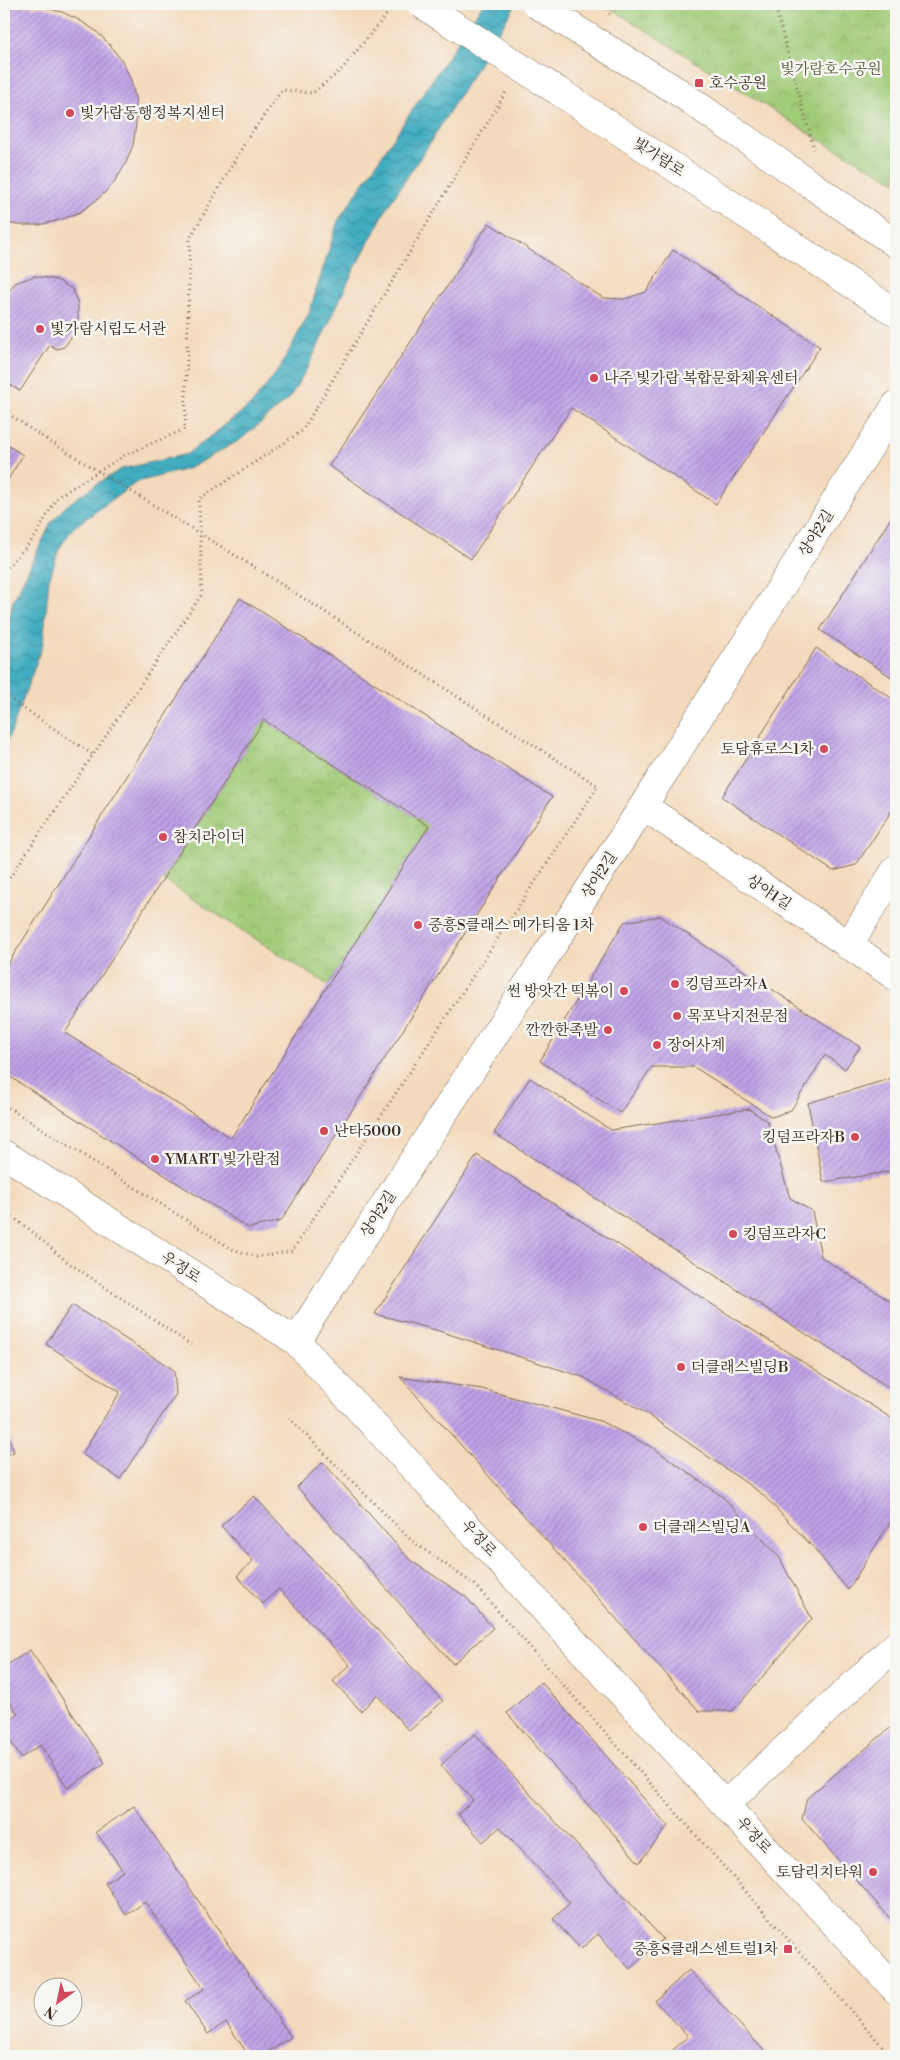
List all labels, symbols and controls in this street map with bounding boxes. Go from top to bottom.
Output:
park label: 빛가람호수공원 [780,60,882,79]
place label: 호수공원 [709,74,767,93]
marker: 호수공원 [693,77,705,89]
place label: 빛가람동행정복지센터 [80,104,225,123]
marker: 빛가람동행정복지센터 [64,107,76,119]
street label: 빛가람로 [629,134,689,181]
place label: 빛가람시립도서관 [50,320,166,339]
marker: 빛가람시립도서관 [34,323,46,335]
place label: 나주 빛가람 복합문화체육센터 [604,369,799,388]
marker: 나주 빛가람 복합문화체육센터 [588,372,600,384]
street label: 상야2길 [795,506,838,560]
place label: 토담휴로스1차 [721,740,815,759]
marker: 토담휴로스1차 [818,743,830,755]
place label: 참치라이더 [173,828,245,847]
marker: 참치라이더 [157,831,169,843]
street label: 상야2길 [577,848,622,902]
street label: 상야1길 [743,871,795,914]
place label: 중흥S클래스 메가티움 1차 [428,916,595,935]
marker: 중흥S클래스 메가티움 1차 [412,919,424,931]
place label: 킹덤프라자A [685,975,768,994]
marker: 킹덤프라자A [669,978,681,990]
place label: 썬 방앗간 떡볶이 [506,982,614,1001]
marker: 썬 방앗간 떡볶이 [618,985,630,997]
place label: 목포낙지전문점 [687,1007,788,1026]
marker: 목포낙지전문점 [671,1010,683,1022]
place label: 깐깐한족발 [526,1021,599,1040]
marker: 깐깐한족발 [602,1024,614,1036]
place label: 장어사계 [667,1036,725,1055]
marker: 장어사계 [651,1039,663,1051]
place label: 난타5000 [334,1122,401,1141]
marker: 난타5000 [318,1125,330,1137]
place label: 킹덤프라자B [762,1128,845,1147]
marker: 킹덤프라자B [849,1131,861,1143]
place label: YMART 빛가람점 [164,1150,280,1169]
marker: YMART 빛가람점 [149,1153,161,1165]
street label: 상야2길 [356,1187,401,1241]
place label: 킹덤프라자C [743,1225,826,1244]
marker: 킹덤프라자C [727,1228,739,1240]
street label: 우정로 [157,1248,205,1287]
place label: 더클래스빌딩B [691,1358,789,1377]
marker: 더클래스빌딩B [675,1361,687,1373]
street label: 우정로 [457,1516,501,1561]
place label: 더클래스빌딩A [653,1518,751,1537]
marker: 더클래스빌딩A [637,1521,649,1533]
street label: 우정로 [732,1813,776,1858]
place label: 토담리치타워 [776,1863,863,1882]
marker: 토담리치타워 [867,1866,879,1878]
place label: 중흥S클래스센트럴1차 [633,1940,778,1959]
marker: 중흥S클래스센트럴1차 [782,1943,794,1955]
north arrow [32,1978,82,2028]
text: N [42,2001,61,2023]

